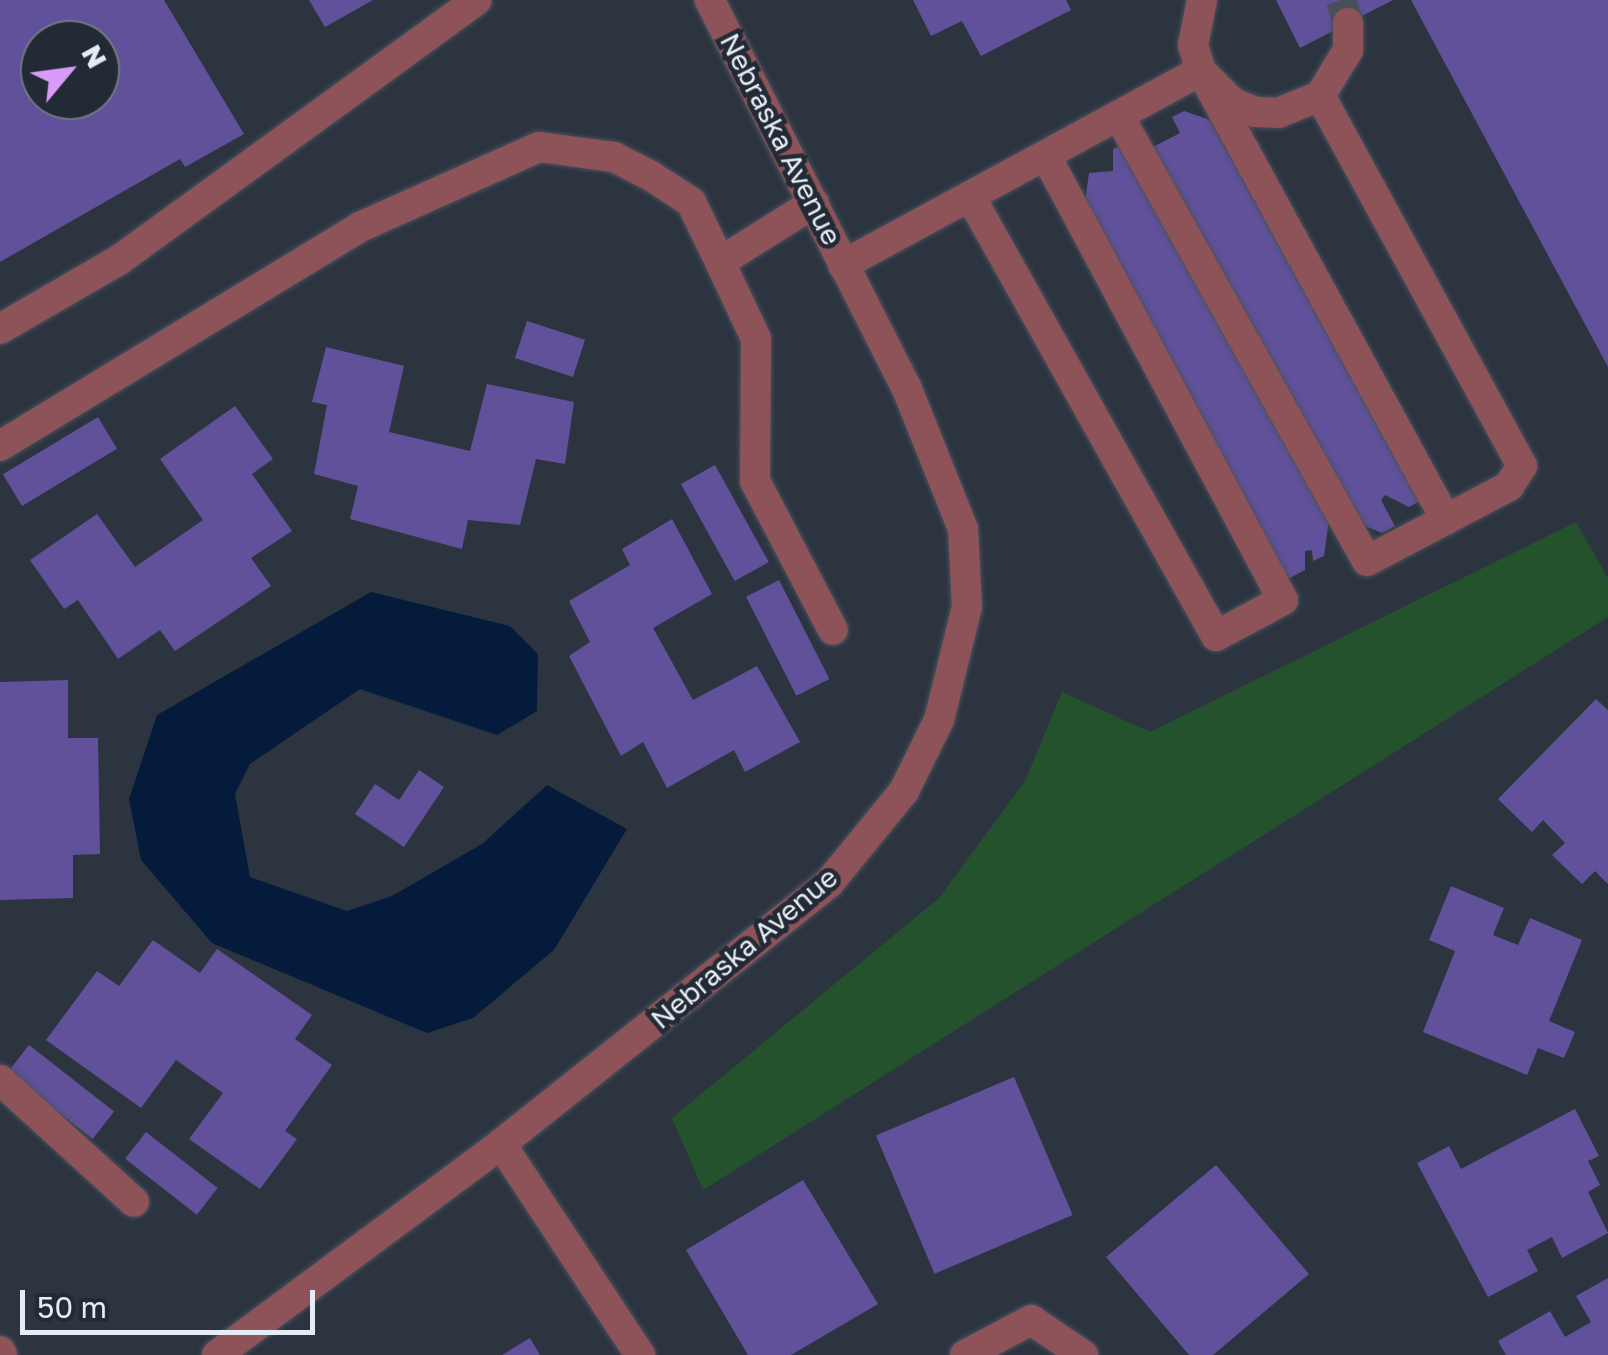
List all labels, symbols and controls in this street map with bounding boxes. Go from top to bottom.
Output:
north arrow [20,20,120,120]
street label: Nebraska Avenue [713,27,849,251]
text: N [75,39,115,73]
street label: Nebraska Avenue [644,860,844,1036]
scale bar [25,1270,320,1332]
text: 50 m [37,1289,107,1325]

